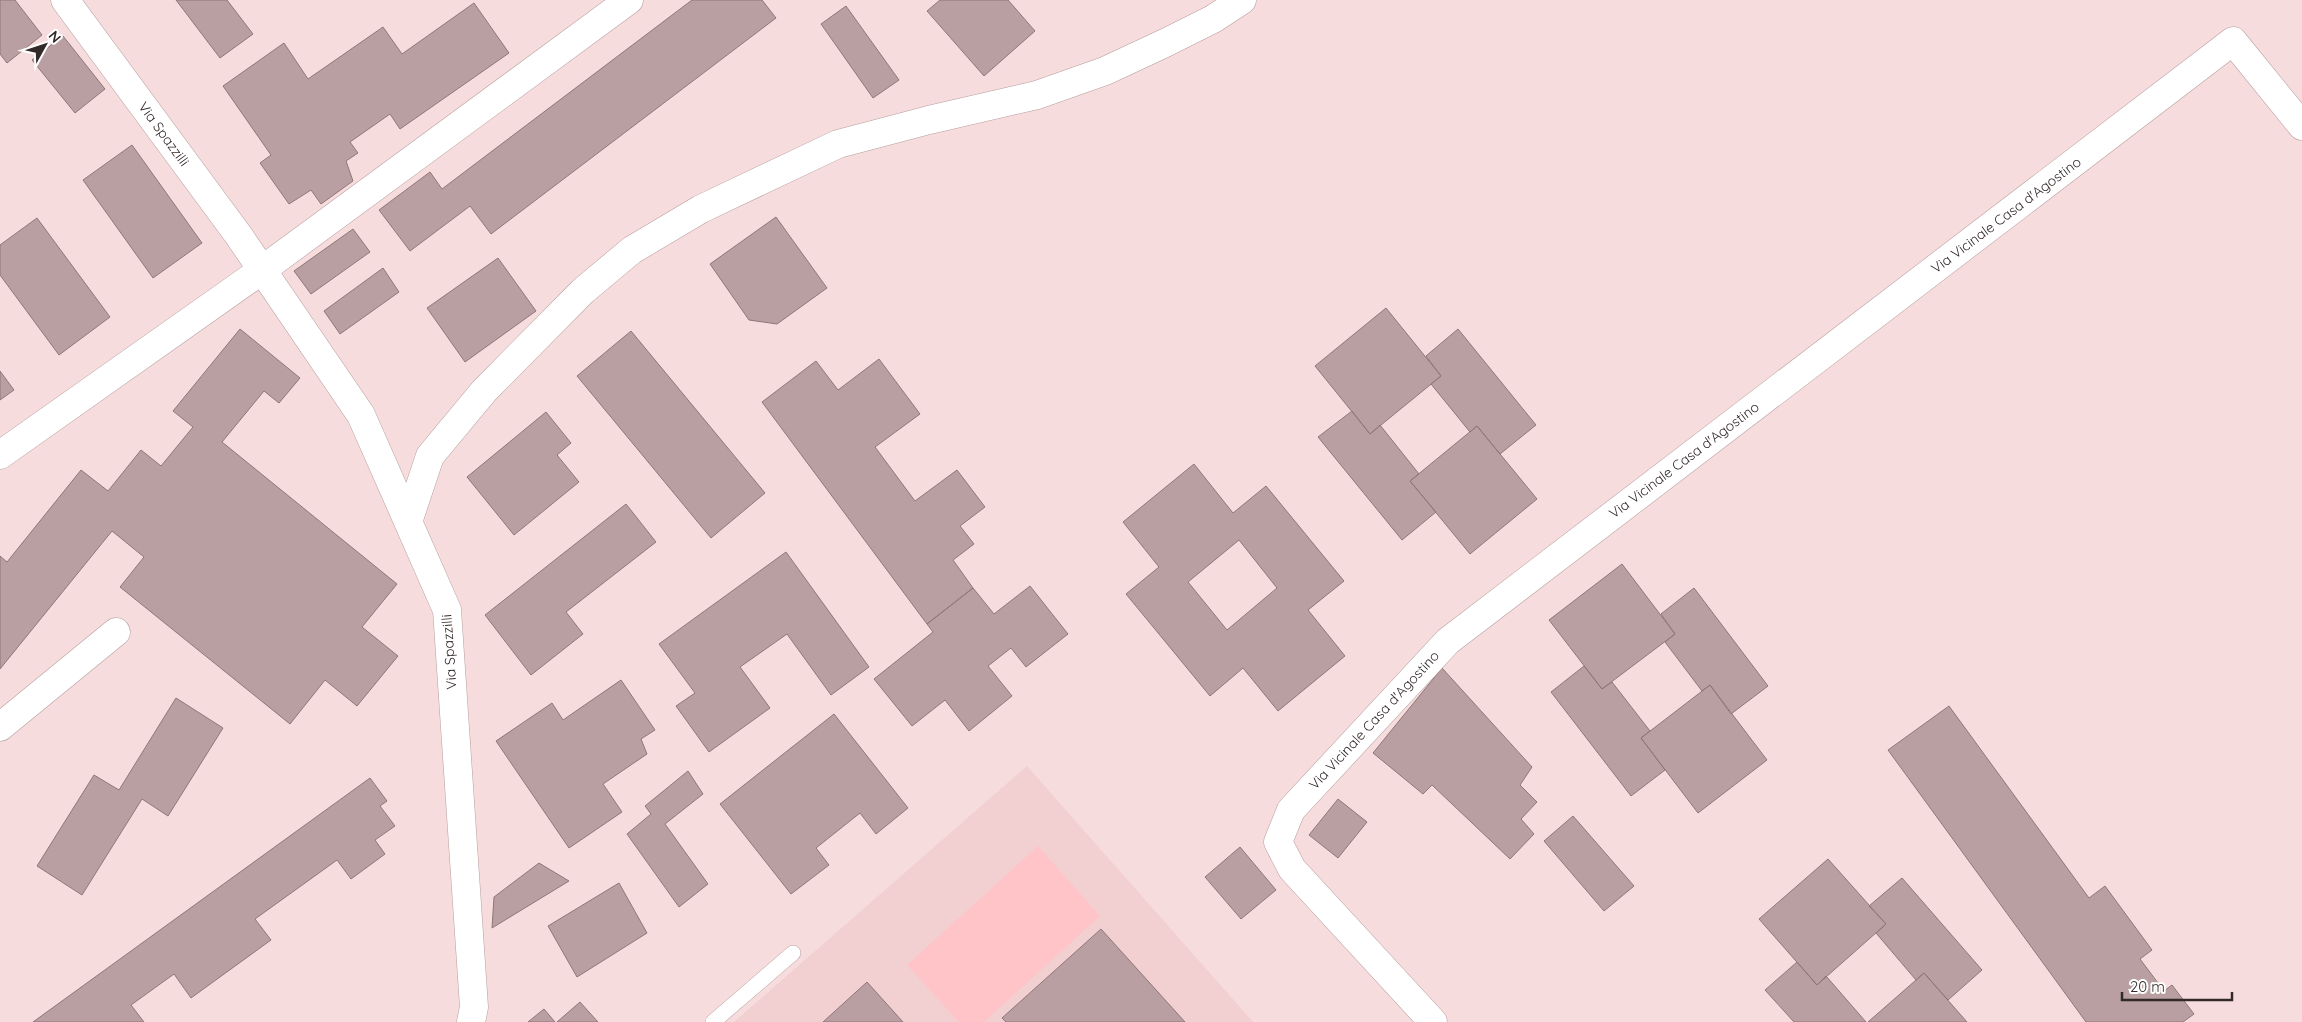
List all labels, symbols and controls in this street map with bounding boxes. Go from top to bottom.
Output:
north arrow [20,20,70,70]
text: N [45,27,65,46]
street label: Via Spazzilli [135,98,193,170]
street label: Via Vicinale Casa d'Agostino [1927,153,2085,277]
street label: Via Vicinale Casa d'Agostino [1605,398,1763,522]
street label: Via Spazzilli [437,614,461,690]
street label: Via Vicinale Casa d'Agostino [1305,647,1443,793]
scale bar [2122,970,2232,1002]
text: 20 m [2130,977,2165,996]

